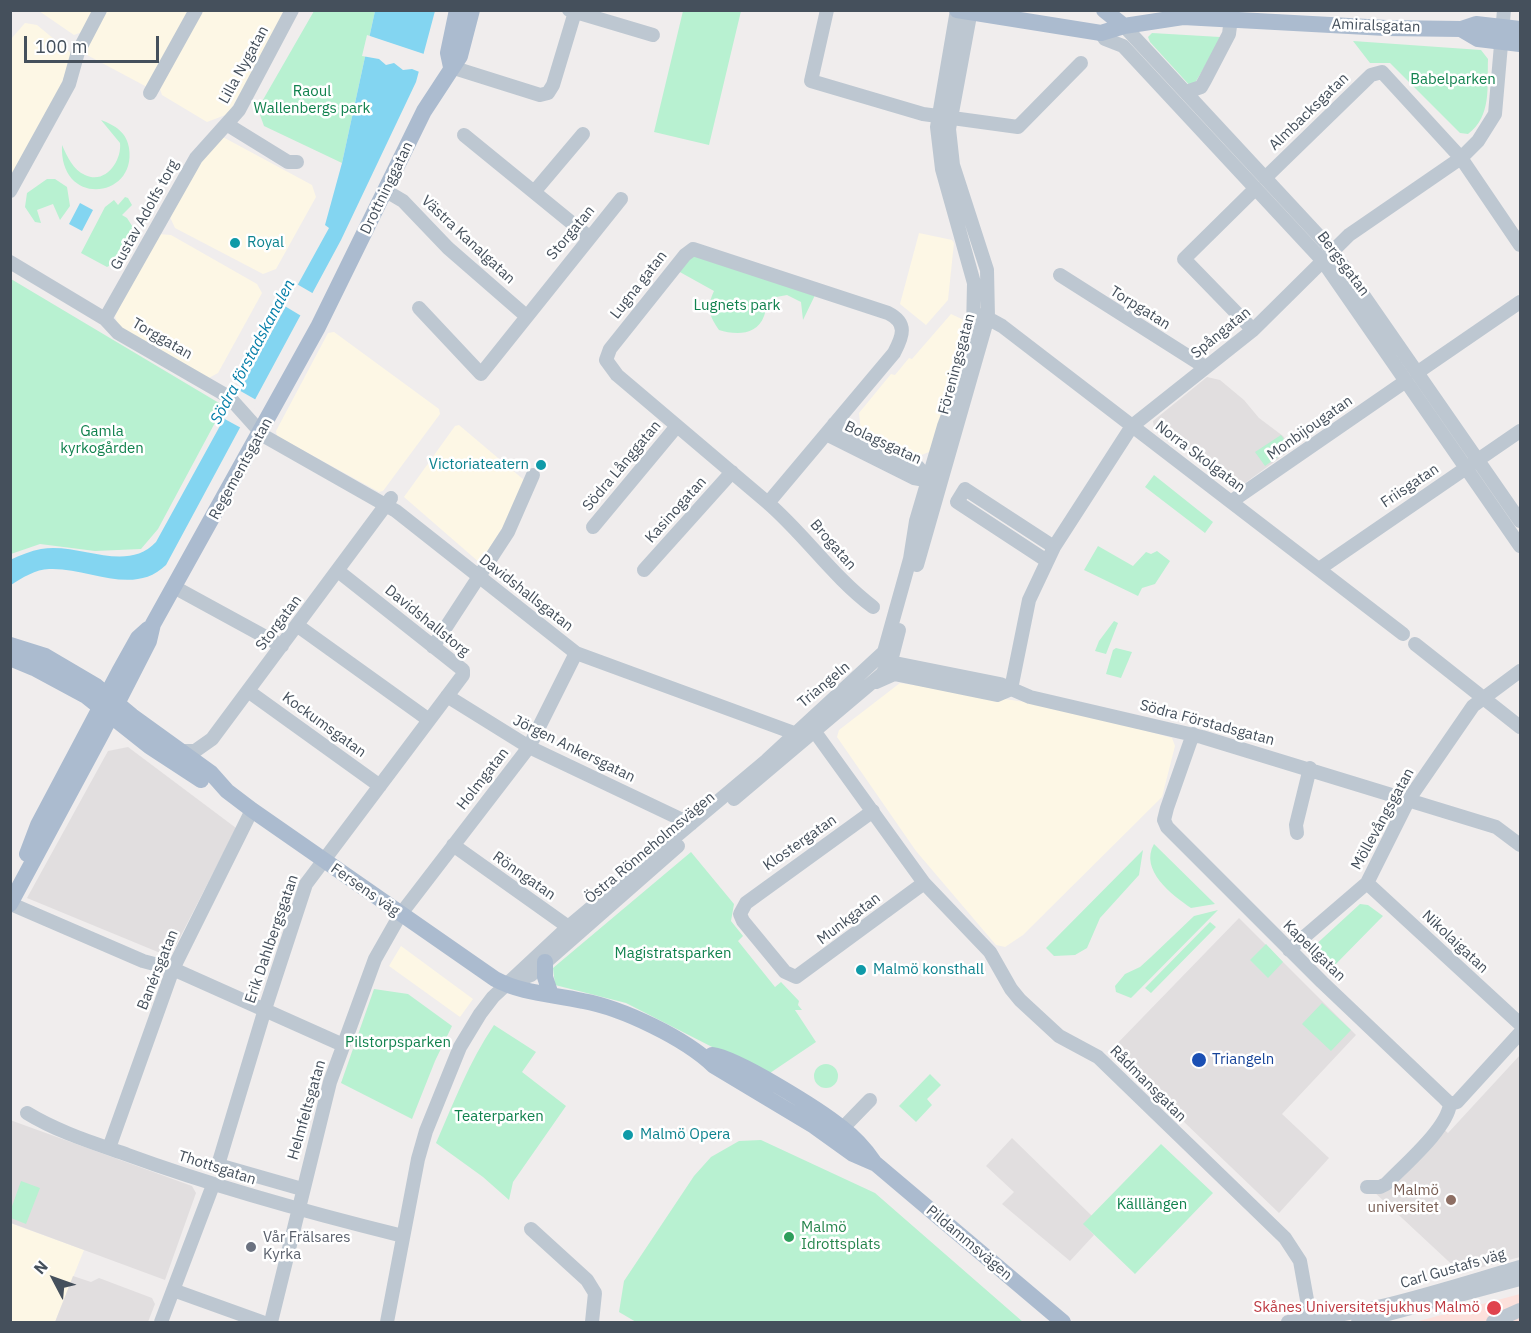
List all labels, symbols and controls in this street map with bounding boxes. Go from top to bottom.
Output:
street label: Amiralsgatan [1331,15,1421,37]
street label: Lilla Nygatan [215,23,273,107]
scale bar [27,24,162,62]
text: 100 m [35,35,87,58]
street label: Almbacksgatan [1265,70,1353,154]
park label: Babelparken [1410,71,1496,89]
park label: Raoul Wallenbergs park [253,83,371,118]
street label: Drottninggatan [357,139,417,237]
street label: Gustav Adolfs torg [107,157,183,273]
street label: Västra Kanalgatan [417,192,519,288]
street label: Storgatan [543,202,599,264]
street label: Bergsgatan [1313,228,1373,300]
place label: Royal [247,234,284,252]
marker: Royal [228,236,242,250]
street label: Lugna gatan [607,247,671,323]
water label: Södra förstadskanalen [207,276,299,428]
street label: Torpgatan [1106,282,1174,334]
park label: Lugnets park [694,297,780,315]
street label: Spångatan [1188,303,1254,363]
street label: Föreningsgatan [935,312,979,416]
street label: Torggatan [129,315,195,363]
street label: Monbijougatan [1264,392,1356,464]
street label: Regementsgatan [206,415,276,523]
street label: Södra Långgatan [579,417,665,515]
street label: Bolagsgatan [842,417,924,469]
street label: Norra Skolgatan [1151,417,1249,497]
park label: Gamla kyrkogården [60,423,144,458]
place label: Victoriateatern [429,456,529,474]
marker: Victoriateatern [534,458,548,472]
street label: Friisgatan [1378,460,1442,512]
street label: Kasinogatan [642,473,710,547]
street label: Brogatan [806,516,860,574]
street label: Davidshallsgatan [475,551,577,635]
street label: Davidshallstorg [381,581,473,661]
street label: Storgatan [252,592,306,654]
street label: Triangeln [794,658,854,712]
street label: Kockumsgatan [279,689,369,761]
street label: Södra Förstadsgatan [1138,696,1276,750]
street label: Jörgen Ankersgatan [510,712,638,786]
street label: Holmgatan [453,744,513,814]
street label: Möllevångsgatan [1348,765,1418,873]
street label: Östra Rönneholmsvägen [581,788,719,908]
street label: Klostergatan [760,811,840,875]
street label: Rönngatan [489,848,559,904]
street label: Fersens väg [327,860,403,920]
street label: Erik Dahlbergsgatan [242,872,302,1006]
street label: Munkgatan [814,889,884,949]
street label: Nikolaigatan [1418,907,1492,977]
street label: Kapellgatan [1279,917,1349,985]
street label: Banérsgatan [134,927,182,1013]
park label: Magistratsparken [615,945,731,963]
place label: Malmö konsthall [873,961,984,979]
marker: Malmö konsthall [854,963,868,977]
park label: Pilstorpsparken [345,1034,451,1052]
street label: Rådmansgatan [1106,1042,1190,1126]
marker: Triangeln [1190,1051,1208,1069]
place label: Triangeln [1212,1051,1274,1069]
street label: Helmfeltsgatan [284,1058,330,1162]
park label: Teaterparken [454,1108,544,1126]
place label: Malmö Opera [640,1126,730,1144]
marker: Malmö Opera [621,1128,635,1142]
street label: Thottsgatan [176,1147,258,1189]
place label: Malmö universitet [1367,1182,1439,1217]
marker: Malmö universitet [1444,1193,1458,1207]
park label: Källlängen [1117,1196,1187,1214]
street label: Pildammsvägen [922,1202,1016,1284]
place label: Malmö Idrottsplats [801,1219,881,1254]
place label: Vår Frälsares Kyrka [263,1229,351,1264]
marker: Malmö Idrottsplats [782,1230,796,1244]
marker: Vår Frälsares Kyrka [244,1240,258,1254]
street label: Carl Gustafs väg [1398,1245,1508,1293]
north arrow [24,1249,84,1309]
text: N [29,1256,52,1278]
place label: Skånes Universitetsjukhus Malmö [1254,1299,1480,1317]
marker: Skånes Universitetsjukhus Malmö [1485,1299,1503,1317]

